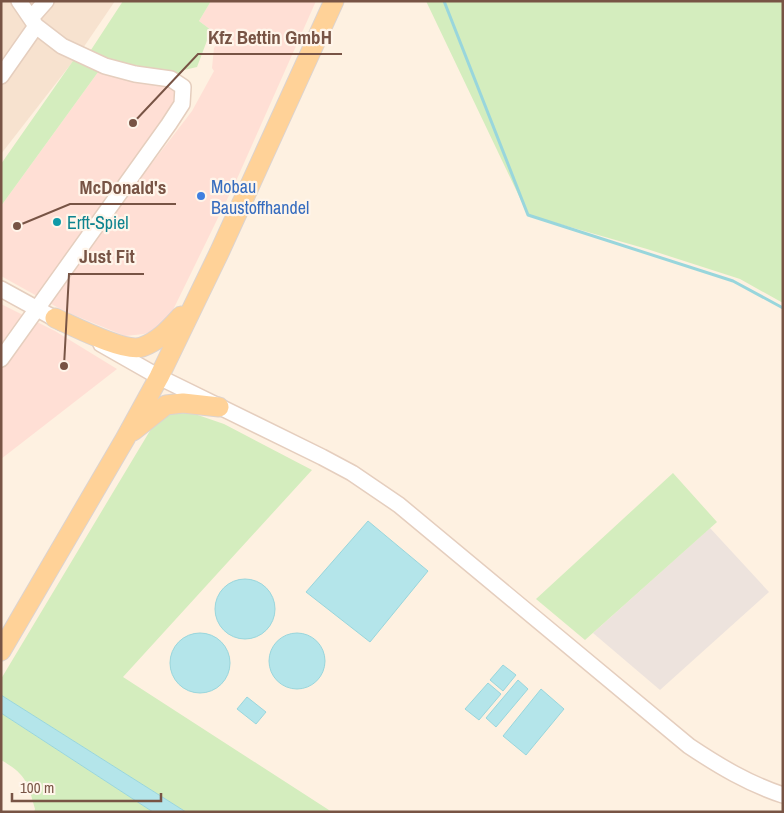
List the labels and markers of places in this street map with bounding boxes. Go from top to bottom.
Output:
callout: Kfz Bettin GmbH [198,20,342,54]
callout: McDonald's [70,170,176,204]
place label: Mobau Baustoffhandel [211,174,309,220]
marker: Mobau Baustoffhandel [195,190,207,202]
place label: Erft-Spiel [67,210,129,235]
marker: Erft-Spiel [51,216,63,228]
callout: Just Fit [69,240,144,274]

